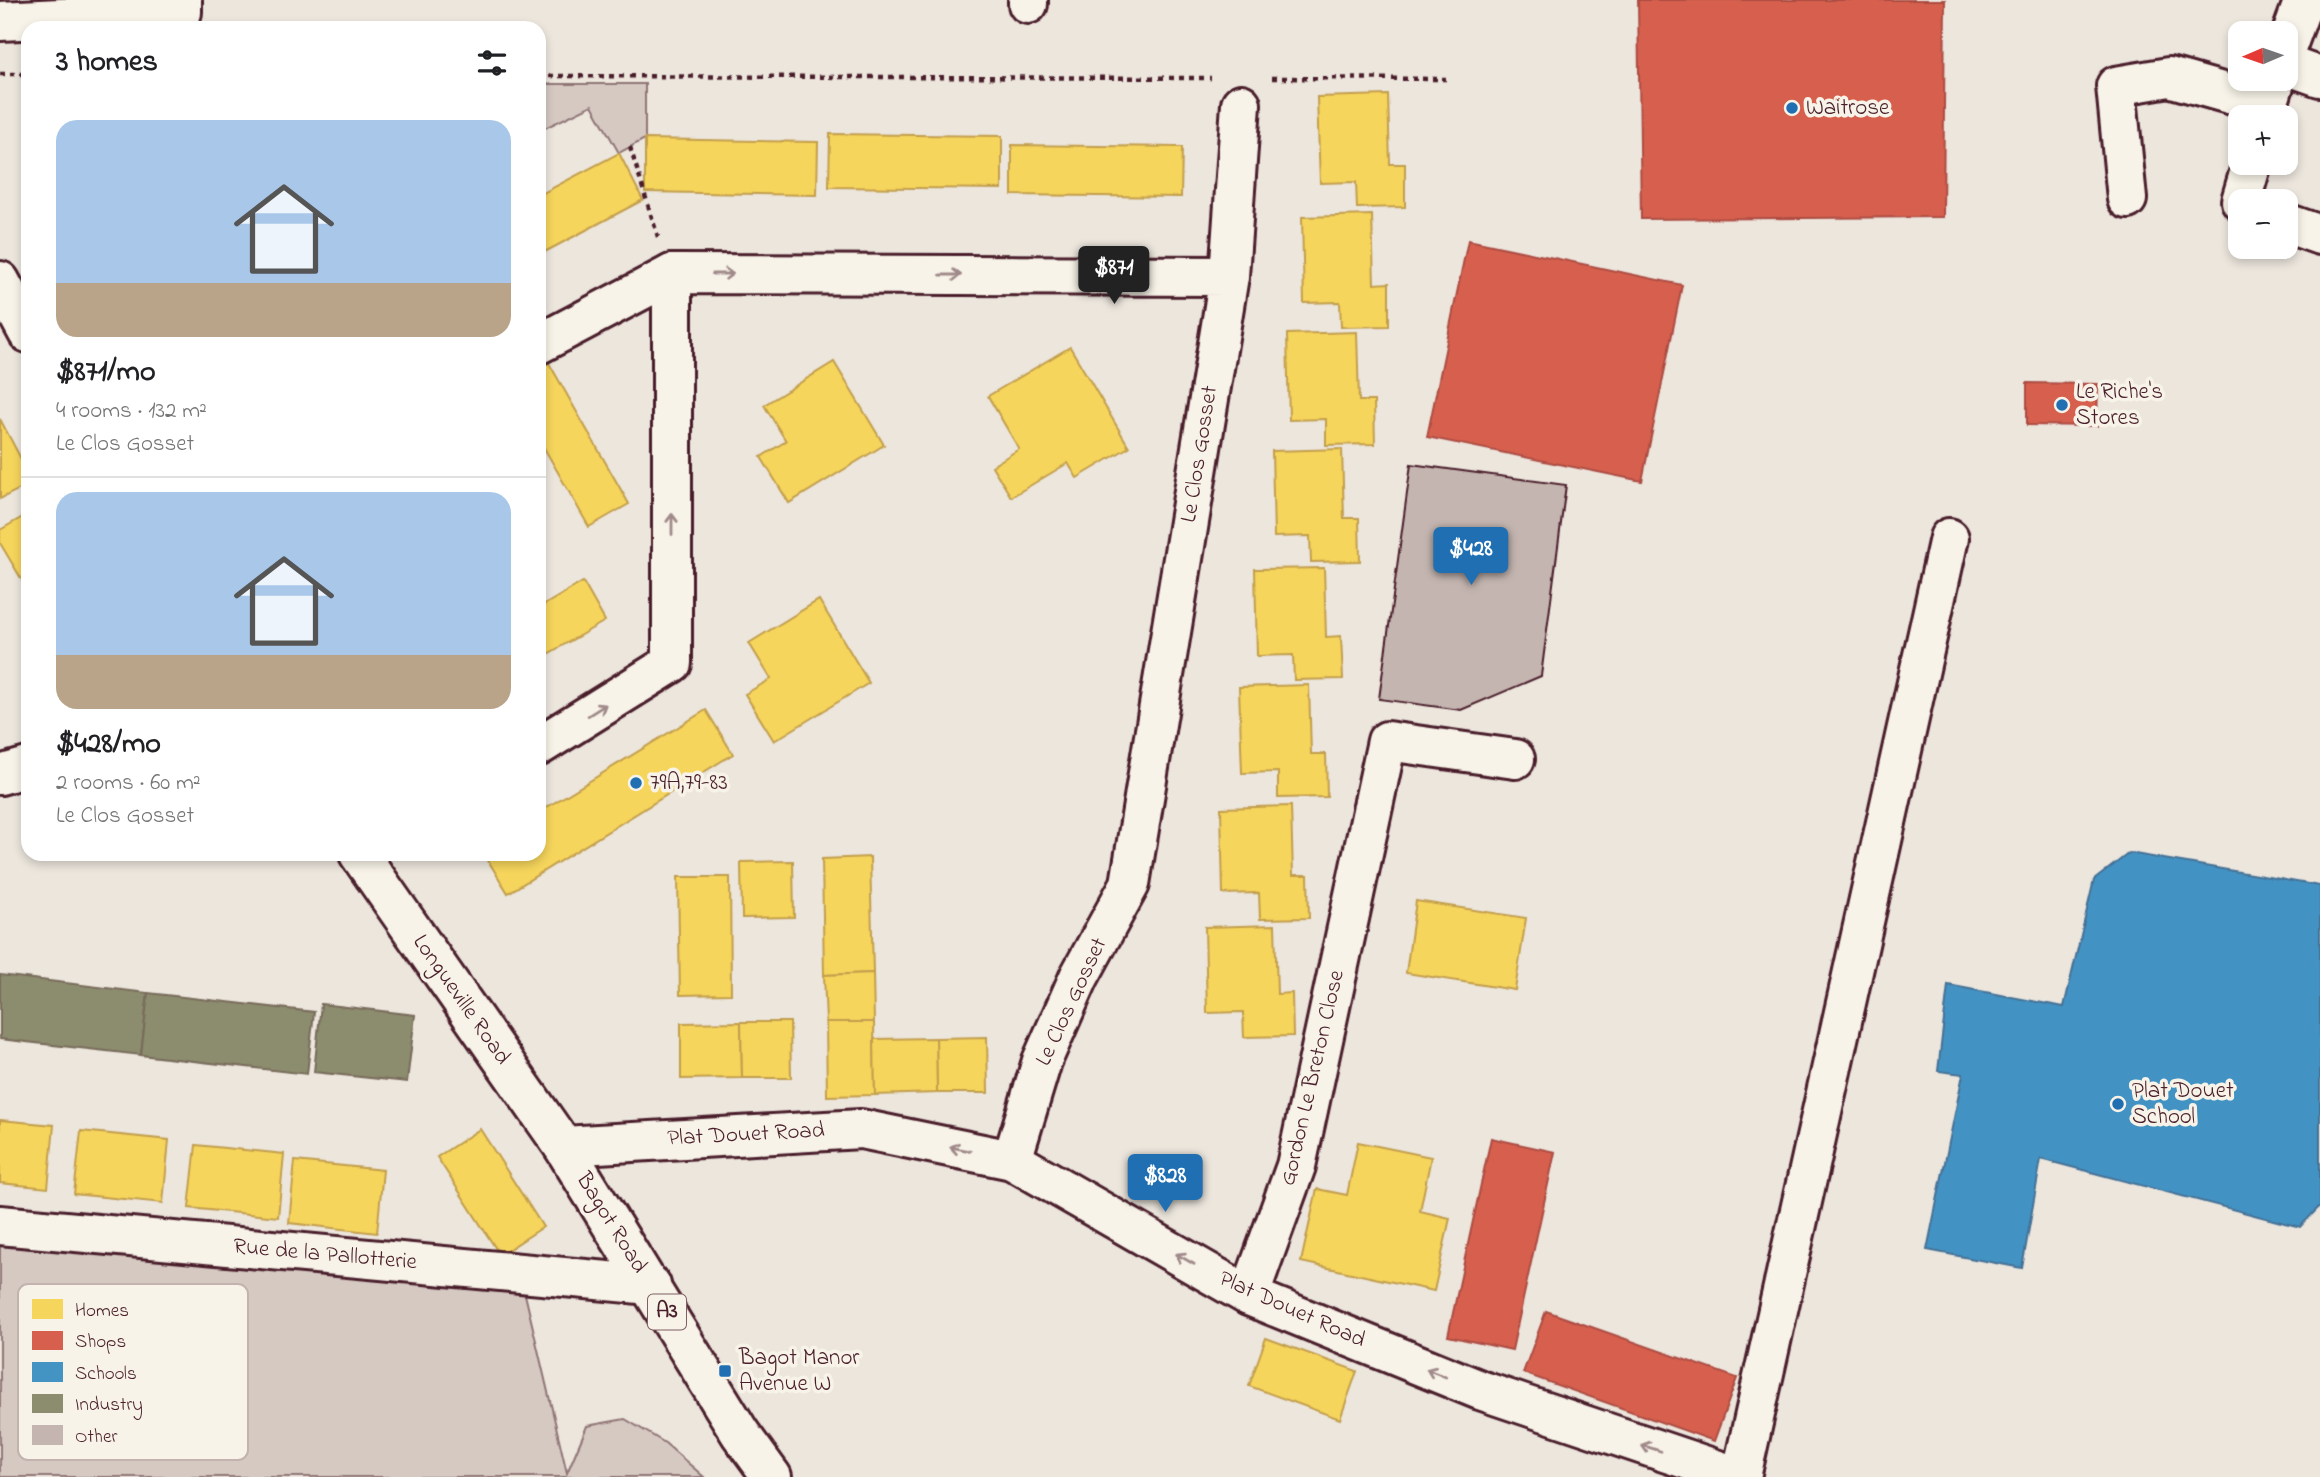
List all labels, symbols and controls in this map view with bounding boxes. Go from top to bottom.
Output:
north arrow [2228,21,2298,91]
map controls [2228,21,2298,259]
text: 3 homes [56,41,158,85]
icon: filters [473,44,511,82]
place label: Waitrose [1806,92,1890,125]
marker: Waitrose [1784,100,1800,116]
button: + [2228,105,2298,175]
icon: home [221,166,347,292]
button: − [2228,189,2298,259]
pin: $871 [1073,246,1155,306]
text: $871 [1094,252,1134,285]
one-way arrow [711,267,734,281]
one-way arrow [939,268,962,282]
text: $871/mo [56,351,155,395]
place label: Le Riche's Stores [2076,376,2163,435]
street label: Le Clos Gosset [1173,383,1227,525]
text: 4 rooms · 132 m² [56,395,207,428]
marker: Le Riche's Stores [2054,397,2070,413]
text: Le Clos Gosset [56,428,194,461]
one-way arrow [665,513,679,536]
pin: $428 [1430,528,1512,587]
text: $428 [1449,533,1493,566]
icon: home [221,538,347,664]
one-way arrow [586,703,606,717]
text: $428/mo [56,723,161,767]
text: 2 rooms · 60 m² [56,767,201,800]
place label: 79A,79-83 [650,767,728,800]
marker: 79A,79-83 [628,775,644,791]
text: Le Clos Gosset [56,800,194,833]
street label: Longueville Road [403,928,518,1073]
street label: Le Clos Gosset [1028,932,1116,1072]
street label: Gordon Le Breton Close [1272,966,1354,1189]
place label: Plat Douet School [2132,1075,2234,1134]
marker: Plat Douet School [2110,1096,2126,1112]
street label: Plat Douet Road [667,1114,826,1156]
one-way arrow [949,1142,972,1156]
pin: $828 [1124,1154,1206,1214]
text: $828 [1144,1160,1186,1193]
street label: Bagot Road [565,1165,655,1281]
street label: Rue de la Pallotterie [232,1231,419,1280]
one-way arrow [1175,1252,1195,1266]
street label: Plat Douet Road [1213,1263,1371,1357]
legend [18,1284,248,1460]
road number: A3 [648,1294,686,1330]
text: Homes [75,1298,129,1325]
text: Shops [75,1329,126,1356]
place label: Bagot Manor Avenue W [738,1342,860,1401]
text: Schools [75,1361,137,1388]
marker: Bagot Manor Avenue W [717,1363,733,1379]
one-way arrow [1426,1365,1448,1378]
text: Industry [75,1392,143,1420]
text: Other [75,1424,117,1451]
one-way arrow [1640,1440,1662,1453]

